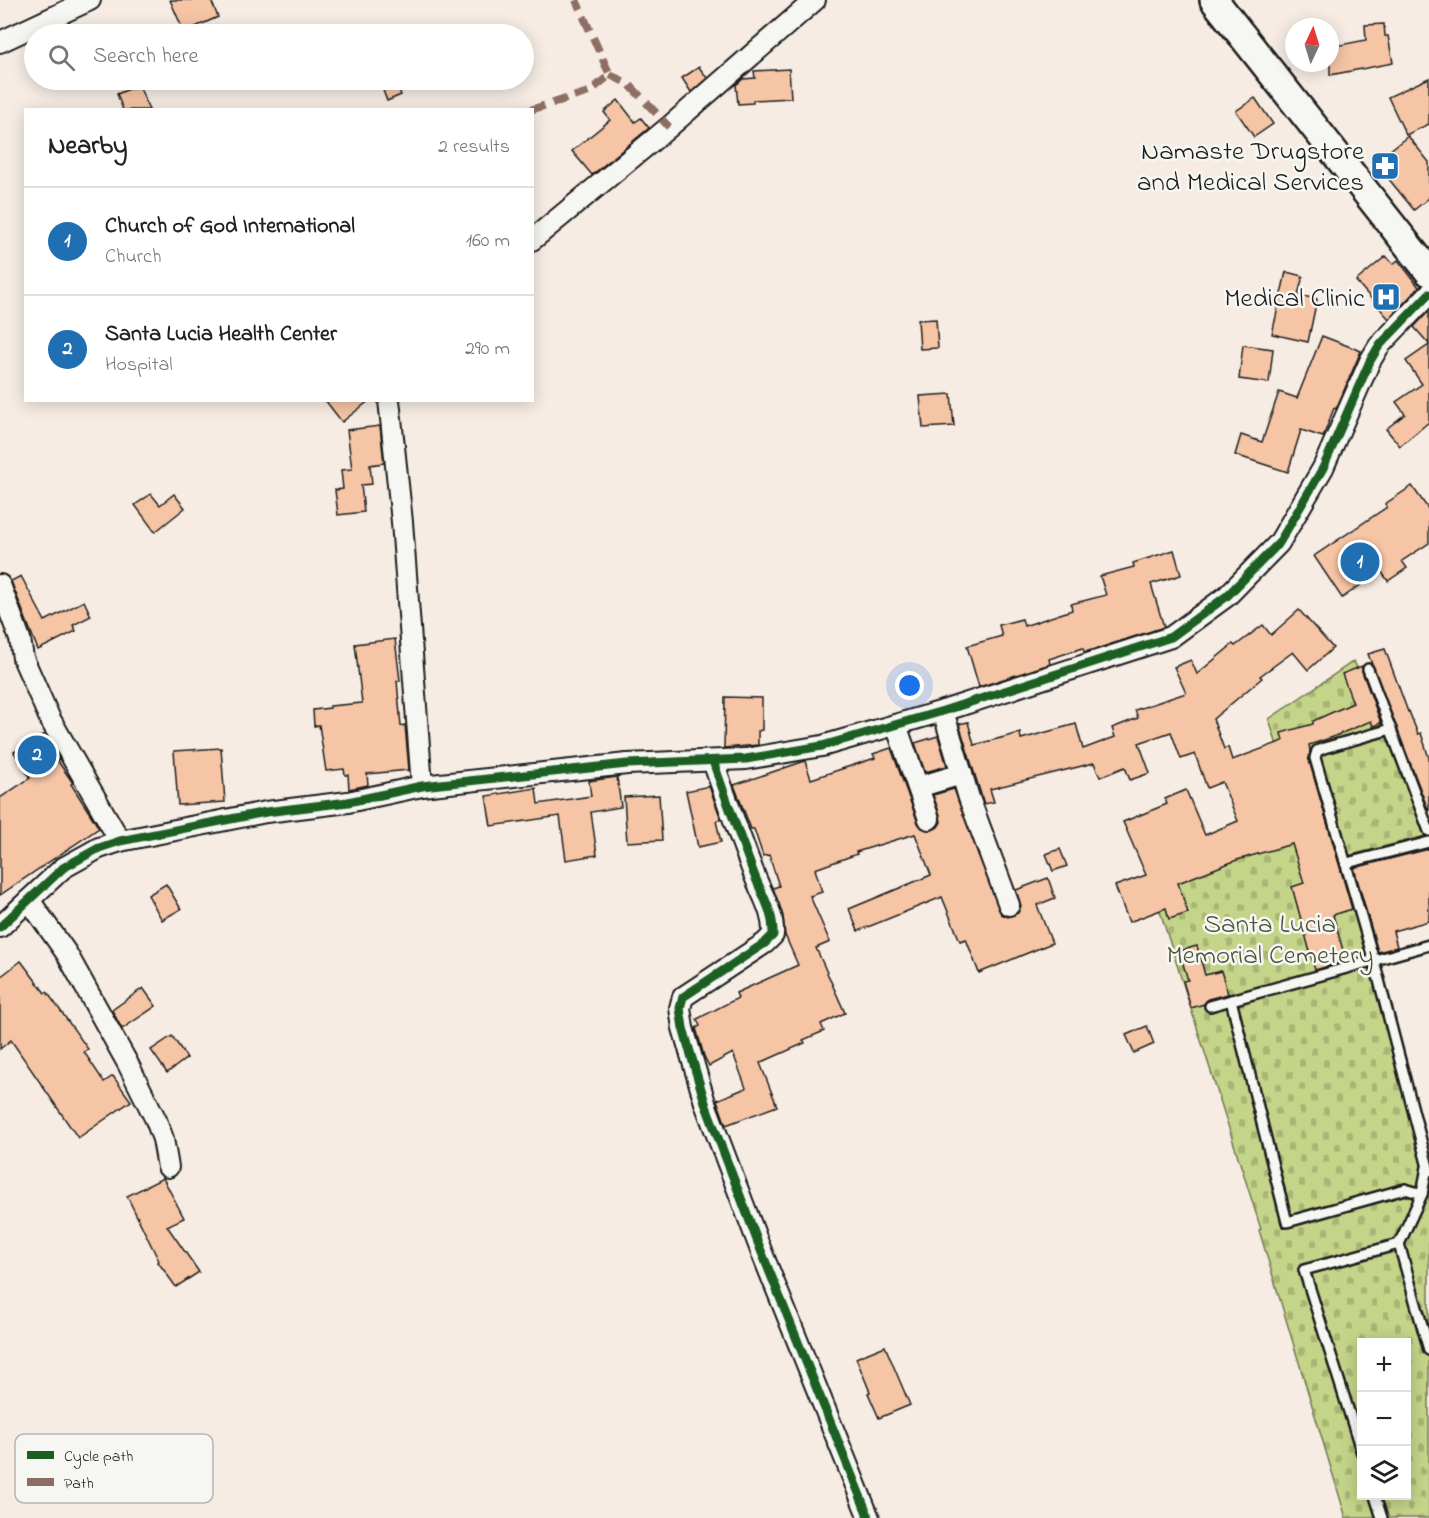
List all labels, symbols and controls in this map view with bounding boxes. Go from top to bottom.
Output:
north arrow [1285,18,1339,72]
search box [24,24,534,90]
icon: search [45,41,78,74]
text: Search here [93,41,198,73]
text: Nearby [48,128,127,166]
text: 2 results [438,133,510,162]
place label: Namaste Drugstore and Medical Services [1137,133,1365,203]
pharmacy icon: Namaste Drugstore and Medical Services [1369,150,1401,182]
text: Church of God International [105,211,355,243]
text: 1 [64,227,71,256]
text: 160 m [466,227,510,256]
text: Church [105,243,161,272]
place label: Medical Clinic [1224,280,1365,319]
hospital icon: Medical Clinic [1370,281,1402,313]
text: Santa Lucia Health Center [105,319,337,351]
text: 2 [63,335,72,364]
text: 290 m [465,335,510,364]
text: Hospital [105,351,173,380]
pin: 1 [1340,540,1380,584]
your location [895,671,924,700]
pin: 2 [18,732,57,777]
park label: Santa Lucia Memorial Cemetery [1166,906,1374,976]
map controls [1357,1338,1411,1500]
button: + [1357,1338,1411,1392]
button: − [1357,1392,1411,1446]
legend [15,1434,213,1503]
text: Cycle path [64,1445,133,1469]
button: layers [1357,1446,1411,1500]
text: Path [64,1472,94,1496]

